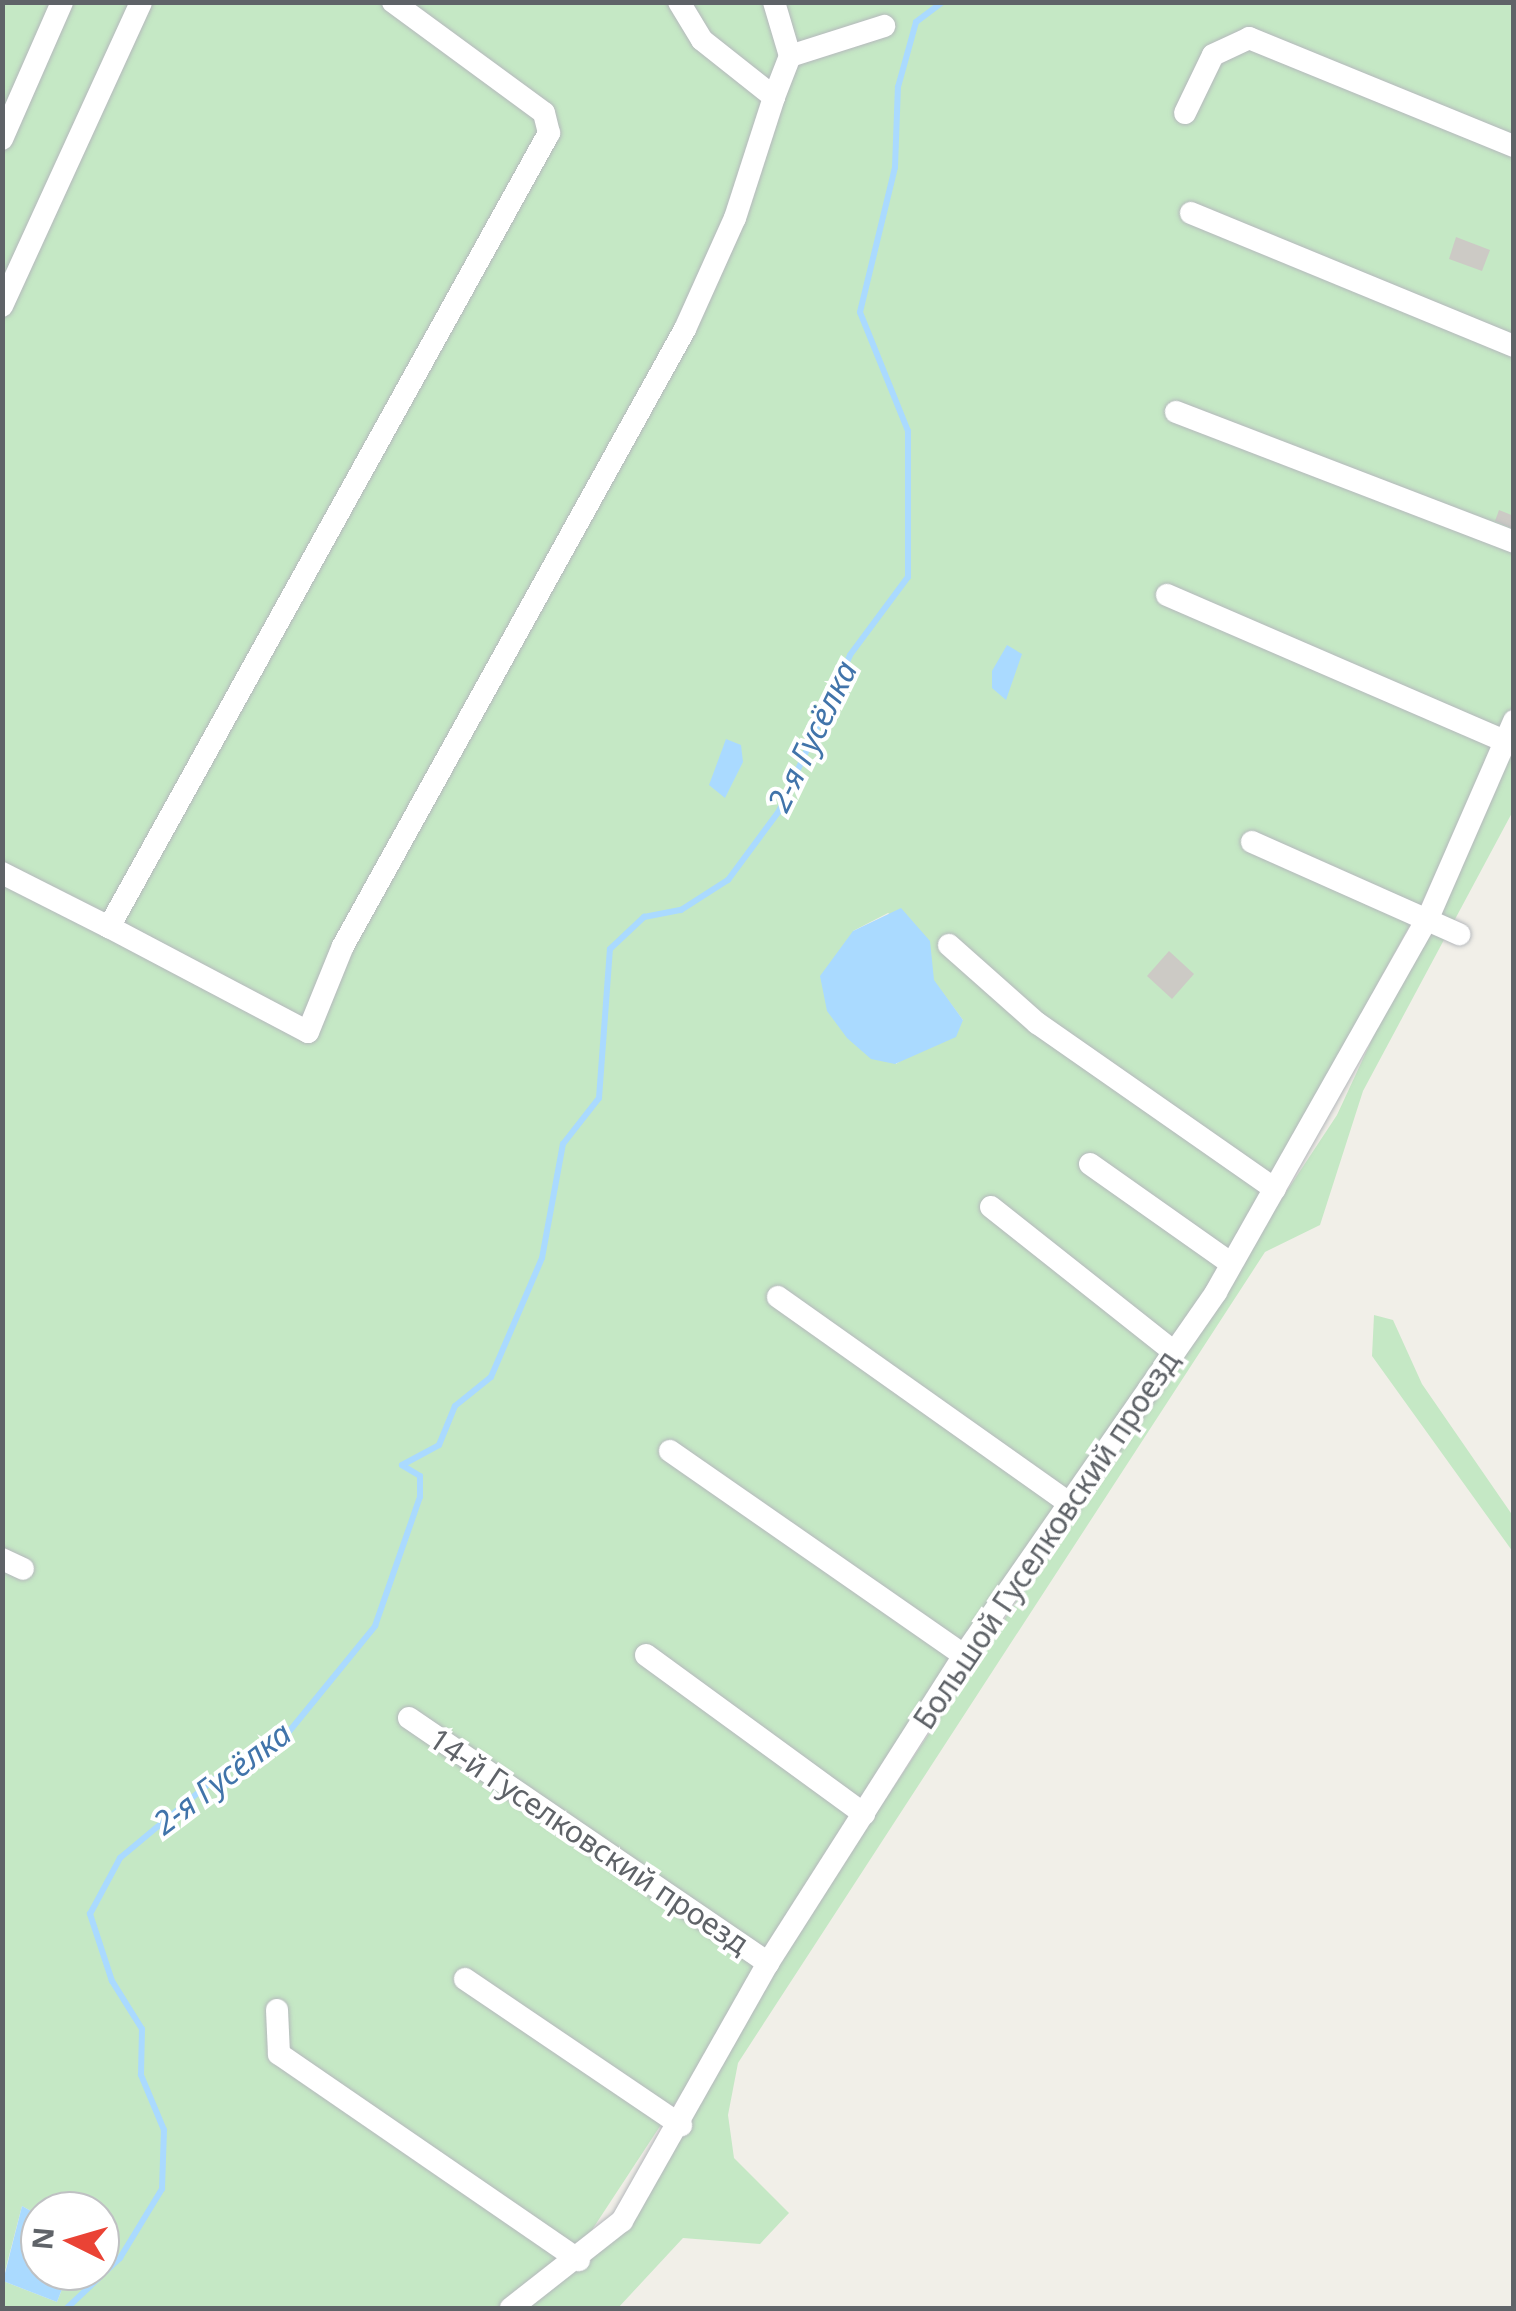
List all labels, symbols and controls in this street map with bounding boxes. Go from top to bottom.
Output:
water label: 2-я Гусёлка [759,654,865,818]
street label: Большой Гуселковский проезд [906,1344,1186,1736]
water label: 2-я Гусёлка [145,1714,299,1842]
street label: 14-й Гуселковский проезд [422,1721,756,1961]
north arrow [20,2191,120,2291]
text: N [22,2226,62,2252]

